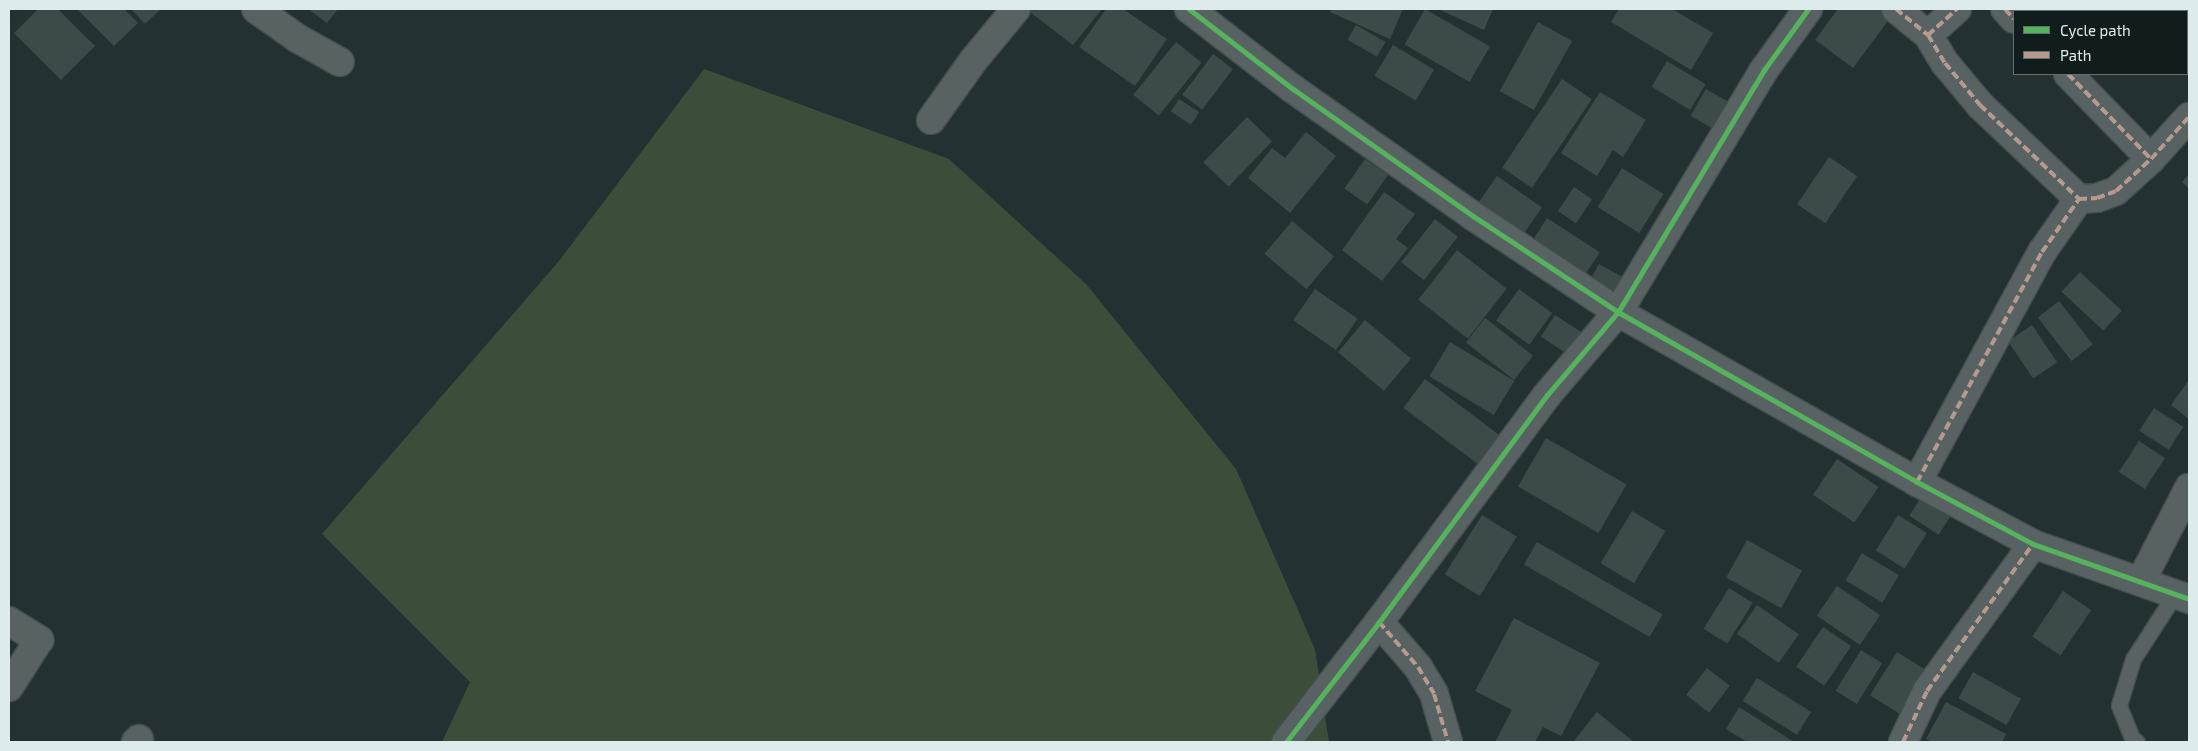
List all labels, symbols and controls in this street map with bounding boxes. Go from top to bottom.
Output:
legend [2013,10,2188,75]
text: Cycle path [2060,21,2131,39]
text: Path [2060,46,2091,64]

